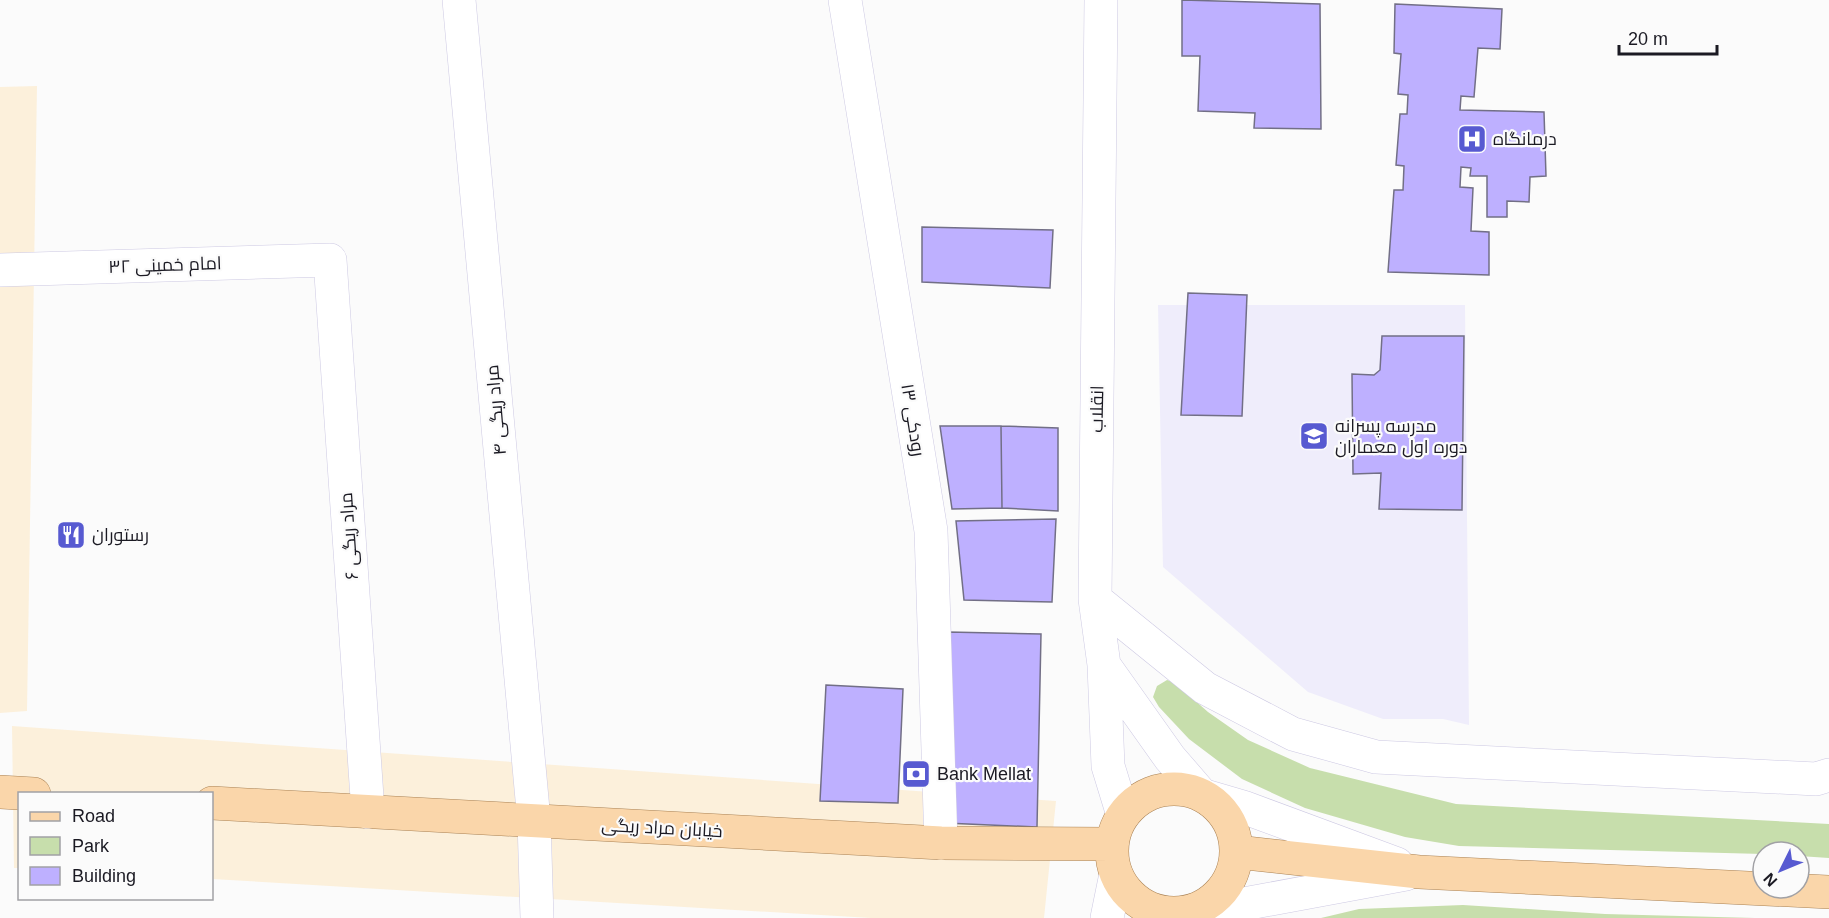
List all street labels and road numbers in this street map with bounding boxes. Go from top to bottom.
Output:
street label: امام خمینی ۳۲ [108,253,222,279]
street label: مراد ریگی ۴ [482,364,511,456]
street label: رودکی ۱۳ [896,382,929,458]
street label: انقلاب [1087,385,1107,433]
street label: مراد ریگی ۶ [336,492,363,580]
street label: خیابان مراد ریگی [601,815,723,842]

